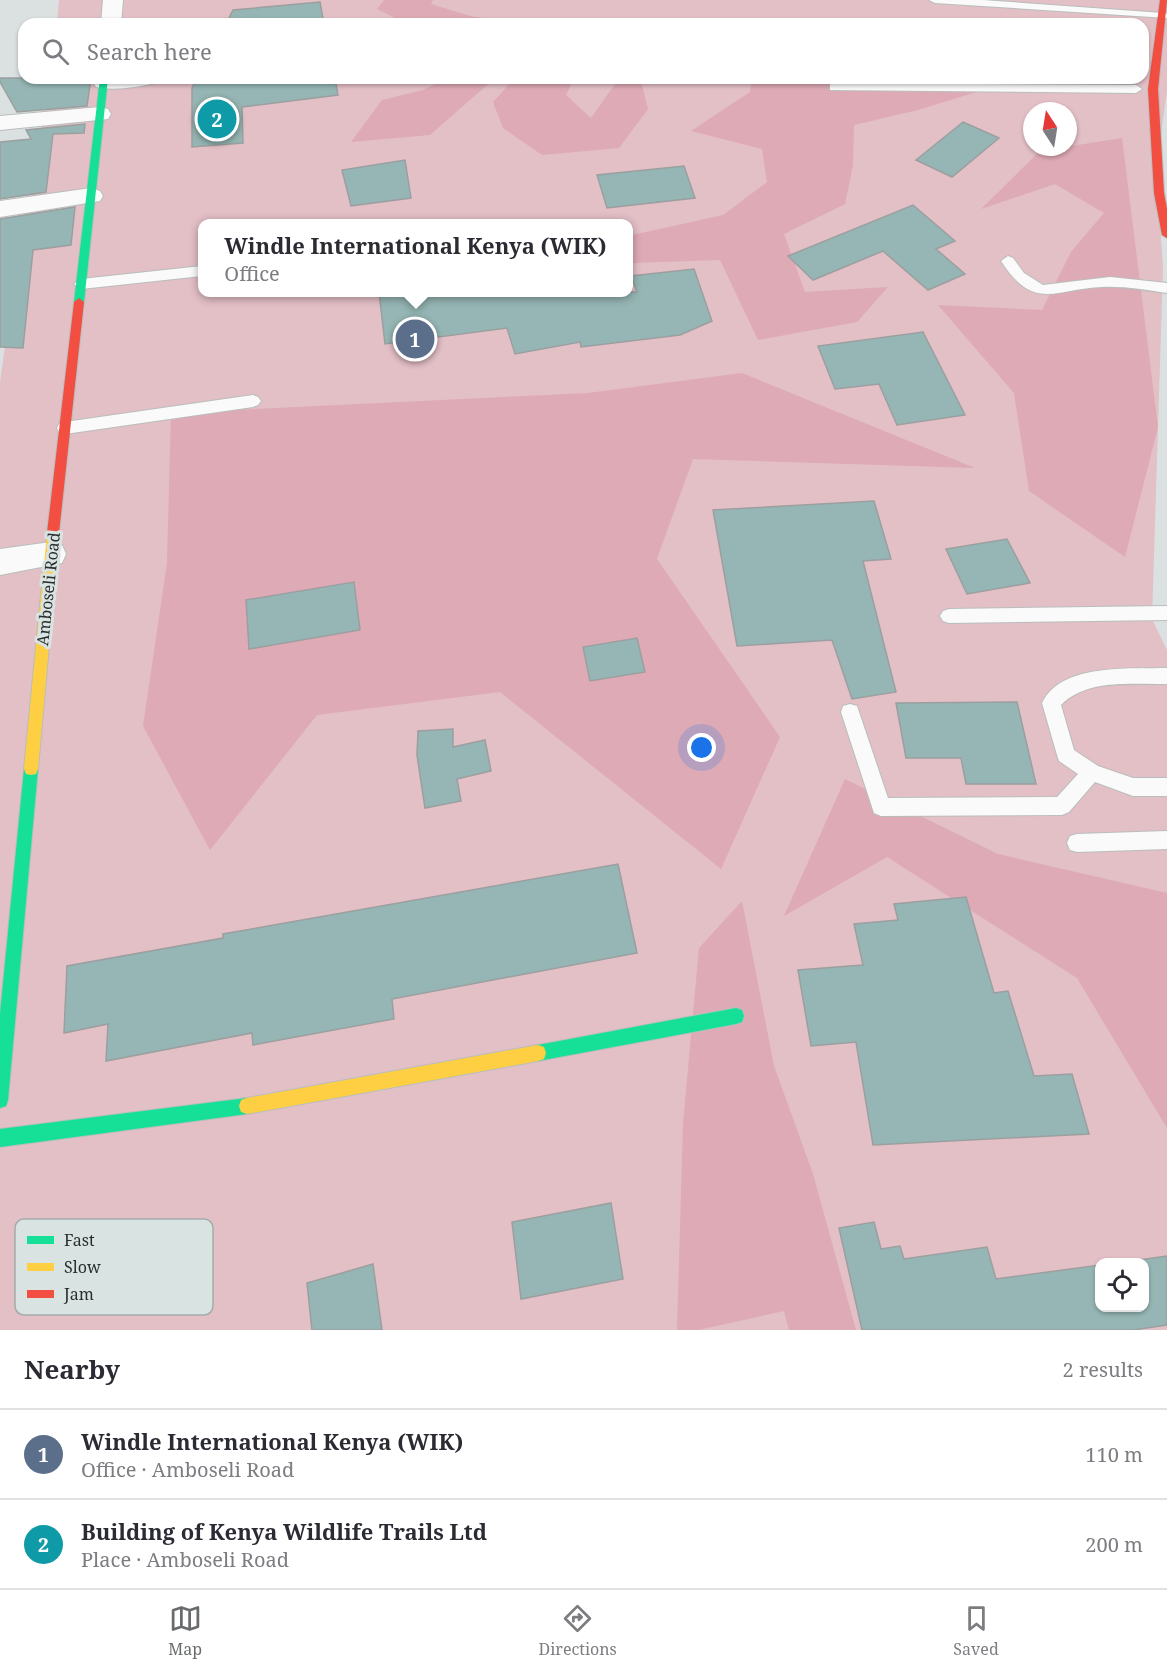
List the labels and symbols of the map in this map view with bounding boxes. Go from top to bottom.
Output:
pin: 2 [198,96,236,142]
north arrow [1023,102,1077,156]
pin: 1 [396,316,434,362]
street label: Amboseli Road [31,531,65,647]
your location [687,733,716,762]
legend [15,1219,213,1315]
text: Fast [64,1229,95,1251]
text: Slow [64,1256,101,1278]
text: Jam [63,1283,94,1305]

